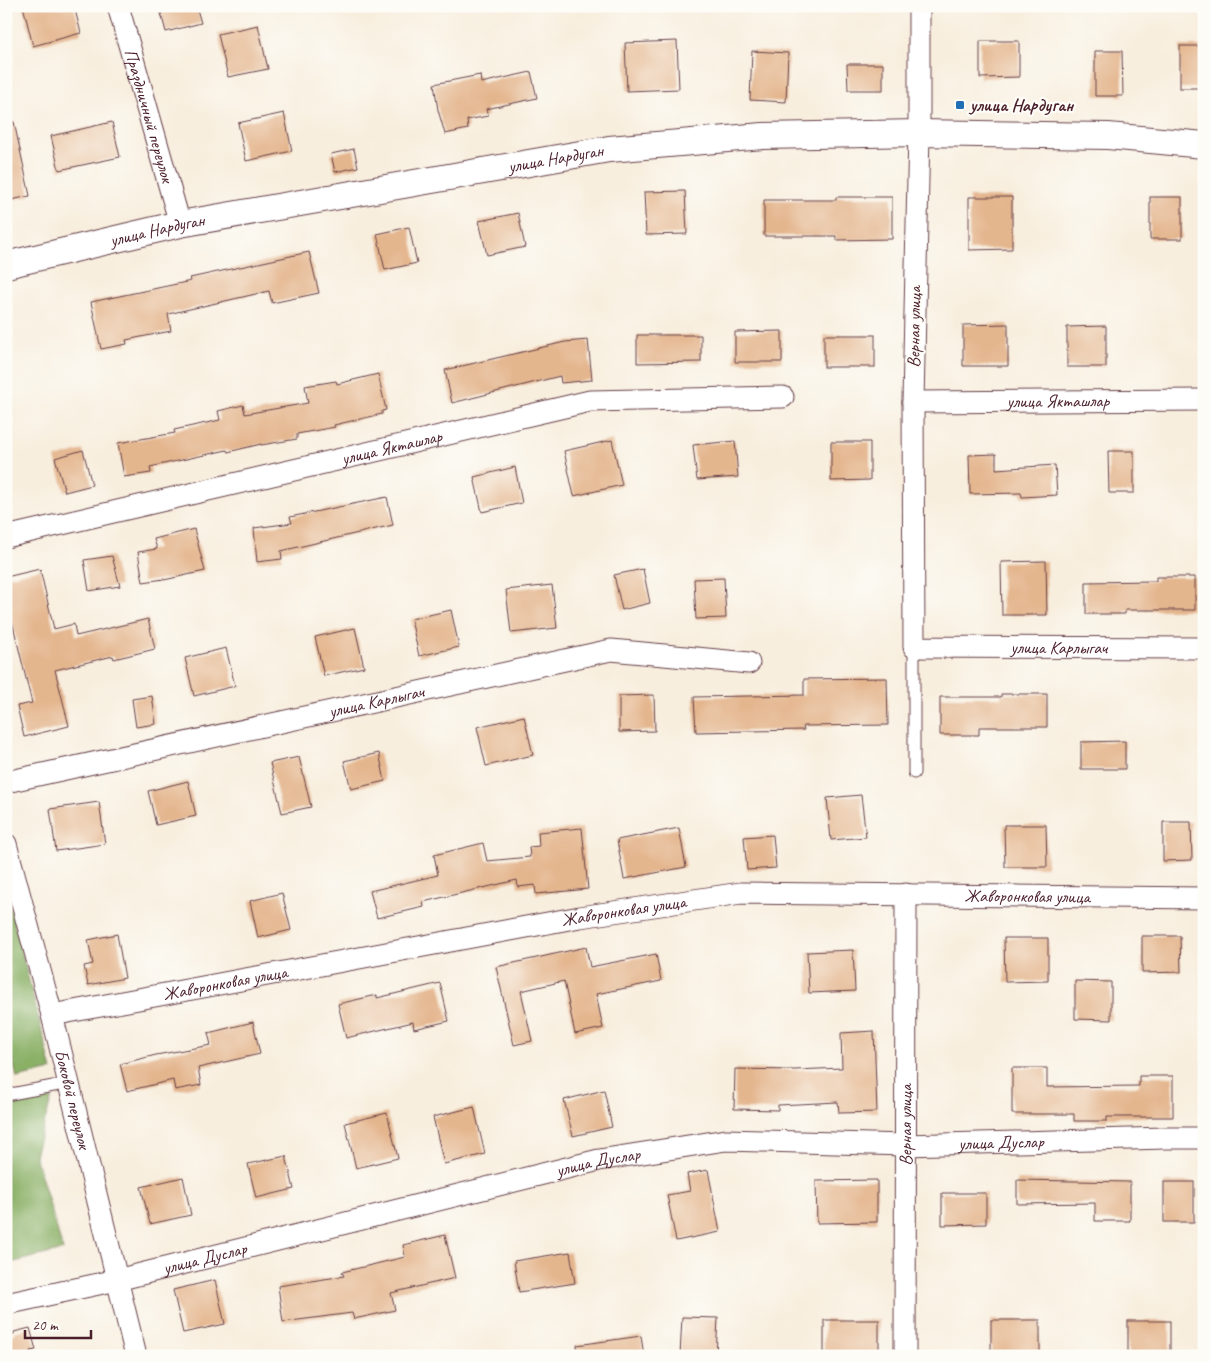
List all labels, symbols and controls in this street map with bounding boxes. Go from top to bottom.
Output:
street label: Праздничный переулок [120,46,179,187]
place label: улица Нардуган [968,94,1075,116]
marker: улица Нардуган [954,99,966,111]
street label: улица Нардуган [505,139,606,178]
street label: улица Нардуган [107,209,207,251]
street label: Верная улица [902,284,926,368]
street label: улица Якташлар [1006,390,1111,412]
street label: улица Якташлар [338,425,445,470]
street label: улица Карлыгач [1009,636,1109,659]
street label: улица Карлыгач [326,680,427,723]
street label: Жаворонковая улица [964,884,1092,908]
street label: Жаворонковая улица [559,890,689,931]
street label: Жаворонковая улица [161,960,290,1005]
street label: Боковой переулок [50,1048,96,1154]
street label: Верная улица [894,1083,917,1166]
street label: улица Дуслар [957,1130,1045,1155]
street label: улица Дуслар [553,1143,643,1182]
street label: улица Дуслар [160,1237,250,1279]
scale bar [25,1307,91,1339]
text: 20 m [32,1316,59,1335]

